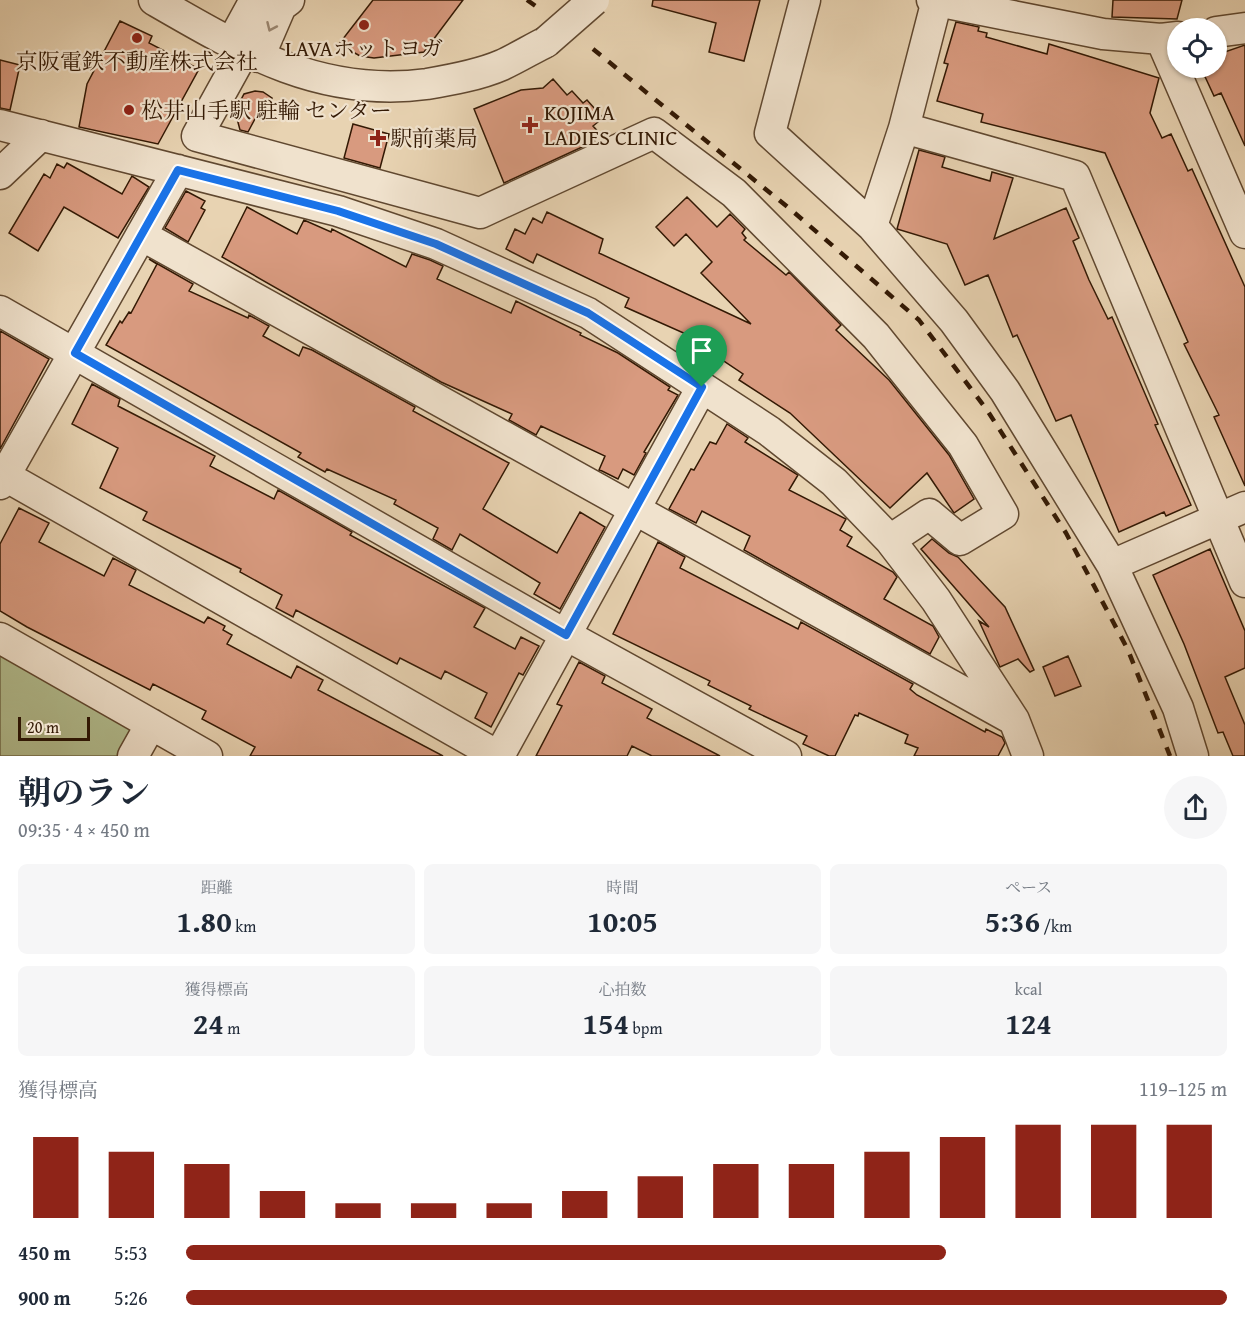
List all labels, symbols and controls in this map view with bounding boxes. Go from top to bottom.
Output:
marker: LAVAホットヨガ [357,18,371,32]
map controls [1167,18,1227,78]
button: locate [1167,18,1227,78]
one-way arrow [266,20,278,31]
marker: 京阪電鉄不動産株式会社 [130,31,144,45]
place label: LAVAホットヨガ [285,32,443,64]
place label: 京阪電鉄不動産株式会社 [16,45,258,77]
place label: 松井山手駅 駐輪 センター [141,94,392,126]
place label: KOJIMA LADIES CLINIC [544,96,678,153]
marker: 松井山手駅 駐輪 センター [122,103,136,117]
marker: KOJIMA LADIES CLINIC [521,116,539,134]
place label: 駅前薬局 [390,122,478,154]
marker: 駅前薬局 [371,131,385,145]
pin [676,325,727,387]
icon: arrive [685,334,718,367]
scale bar [18,714,90,742]
text: 20 m [27,715,59,739]
text: 朝のラン [18,768,150,816]
button: share [1164,776,1227,839]
text: 09:35 · 4 × 450 m [18,815,150,844]
text: 距離 [200,875,233,899]
text: 時間 [606,875,639,899]
text: ペース [1005,875,1052,899]
text: 1.80 [177,899,232,943]
text: 10:05 [587,899,658,943]
text: 5:36 [985,899,1040,943]
text: km [232,914,256,938]
text: /km [1040,914,1072,938]
text: 獲得標高 [184,977,249,1001]
text: 心拍数 [598,977,647,1001]
text: kcal [1015,977,1042,1001]
text: 24 [193,1001,224,1045]
text: 154 [582,1001,629,1045]
text: 124 [1005,1001,1052,1045]
text: m [224,1016,240,1040]
text: bpm [629,1016,663,1040]
text: 119–125 m [1139,1074,1227,1103]
text: 獲得標高 [18,1075,98,1104]
text: 450 m [18,1238,71,1267]
text: 5:53 [114,1238,148,1267]
text: 900 m [18,1283,71,1312]
text: 5:26 [114,1283,148,1312]

